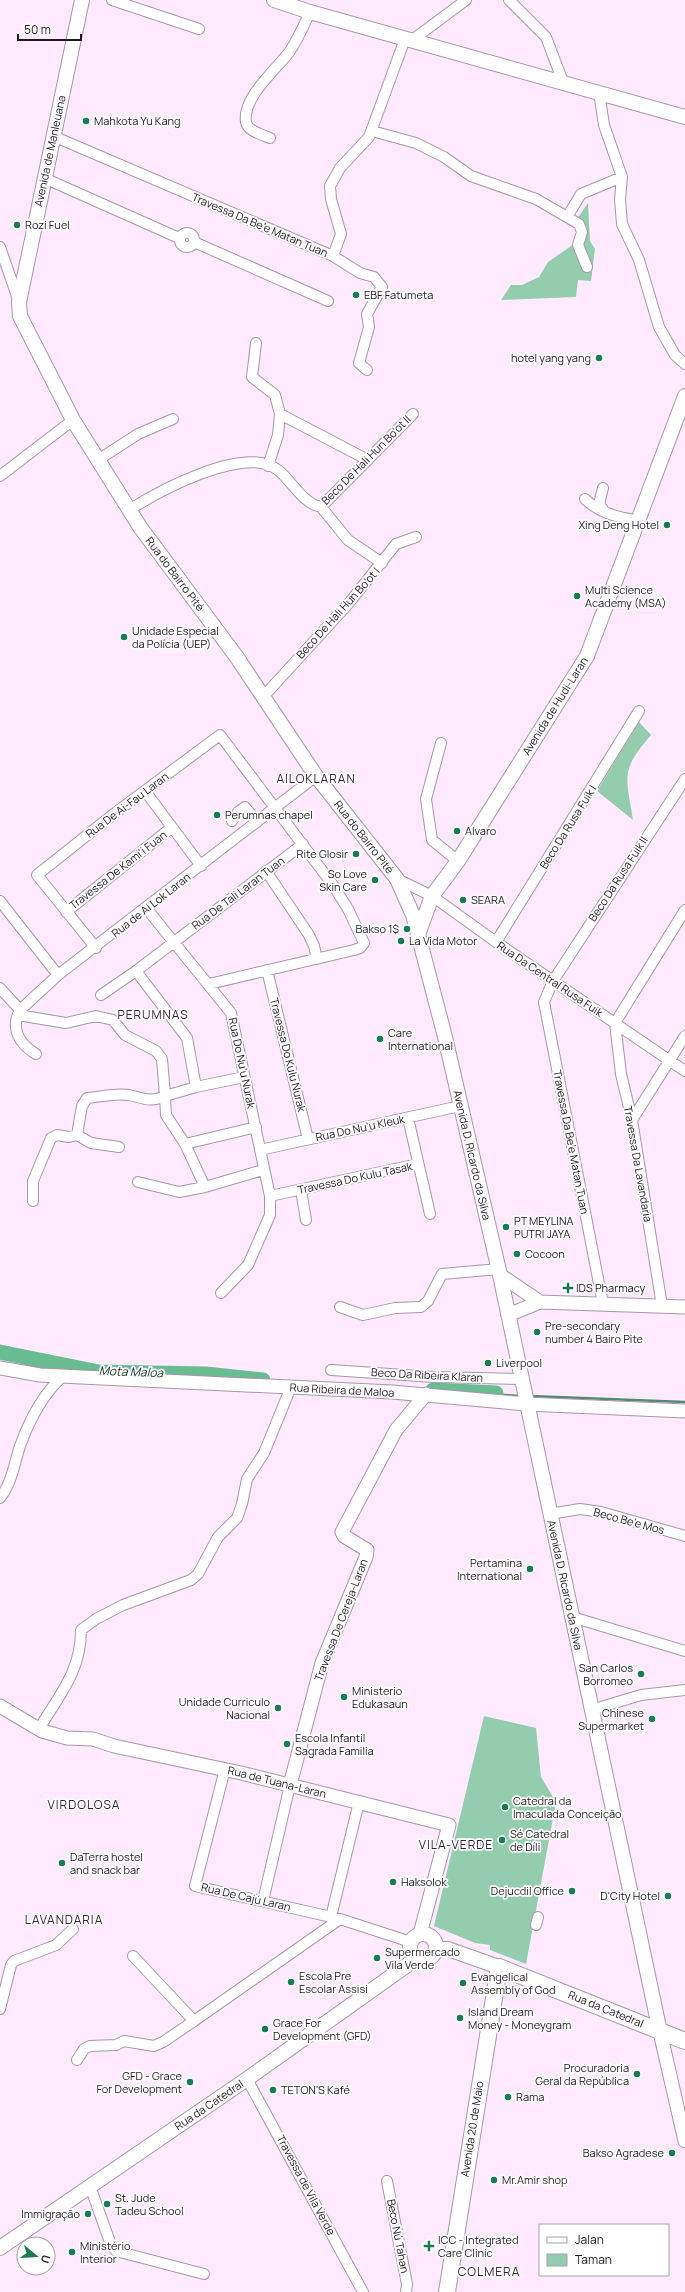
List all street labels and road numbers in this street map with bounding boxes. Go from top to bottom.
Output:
street label: Avenida de Manleuana [30,94,69,208]
street label: Travessa Da Be’e Matan Tuan [190,189,330,260]
street label: Beco De Hali Hun Bo’ot II [318,412,414,508]
street label: Rua do Bairro Pité [143,534,209,614]
street label: Beco De Hali Hun Bo’ot I [293,564,383,662]
street label: Avenida de Hudi-Laran [518,654,591,758]
street label: Rua De Ai-Fau Laran [82,768,171,841]
street label: Beco Da Rusa Fuik I [536,782,599,871]
street label: Rua do Bairro Pité [331,797,398,877]
street label: Travessa De Kami’i Fuan [66,827,170,912]
street label: Beco Da Rusa Fuik II [584,833,651,924]
street label: Rua De Tali Laran Tuan [188,853,287,932]
street label: Rua de Ai Lok Laran [108,869,193,940]
street label: Rua Da Central Rusa Fuik [494,937,607,1020]
street label: Travessa Do Kulu Nurak [267,996,310,1114]
street label: Rua Do Nu’u Nurak [226,1016,260,1110]
street label: Travessa Da Be’e Matan Tuan [550,1069,593,1215]
street label: Avenida D. Ricardo da Silva [450,1089,495,1221]
street label: Travessa Da Lavandaria [621,1105,656,1223]
street label: Rua Do Nu’u Kleuk [314,1111,406,1144]
street label: Travessa Do Kulu Tasak [296,1158,414,1197]
street label: Beco Da Ribeira Klaran [371,1364,483,1385]
street label: Rua Ribeira de Maloa [289,1379,395,1400]
street label: Beco Be'e Mos [592,1504,666,1537]
street label: Avenida D. Ricardo da Silva [544,1518,587,1651]
street label: Travessa De Cereja-Laran [310,1557,371,1683]
street label: Rua de Tuana-Laran [226,1762,328,1801]
street label: Rua De Cajú Laran [200,1879,292,1914]
street label: Rua da Catedral [566,1987,646,2031]
street label: Rua da Catedral [171,2076,246,2133]
street label: Avenida 20 de Maio [457,2079,487,2178]
street label: Travessa de Vila Verde [274,2132,340,2238]
street label: Beco Nú Tahan [384,2198,413,2274]

